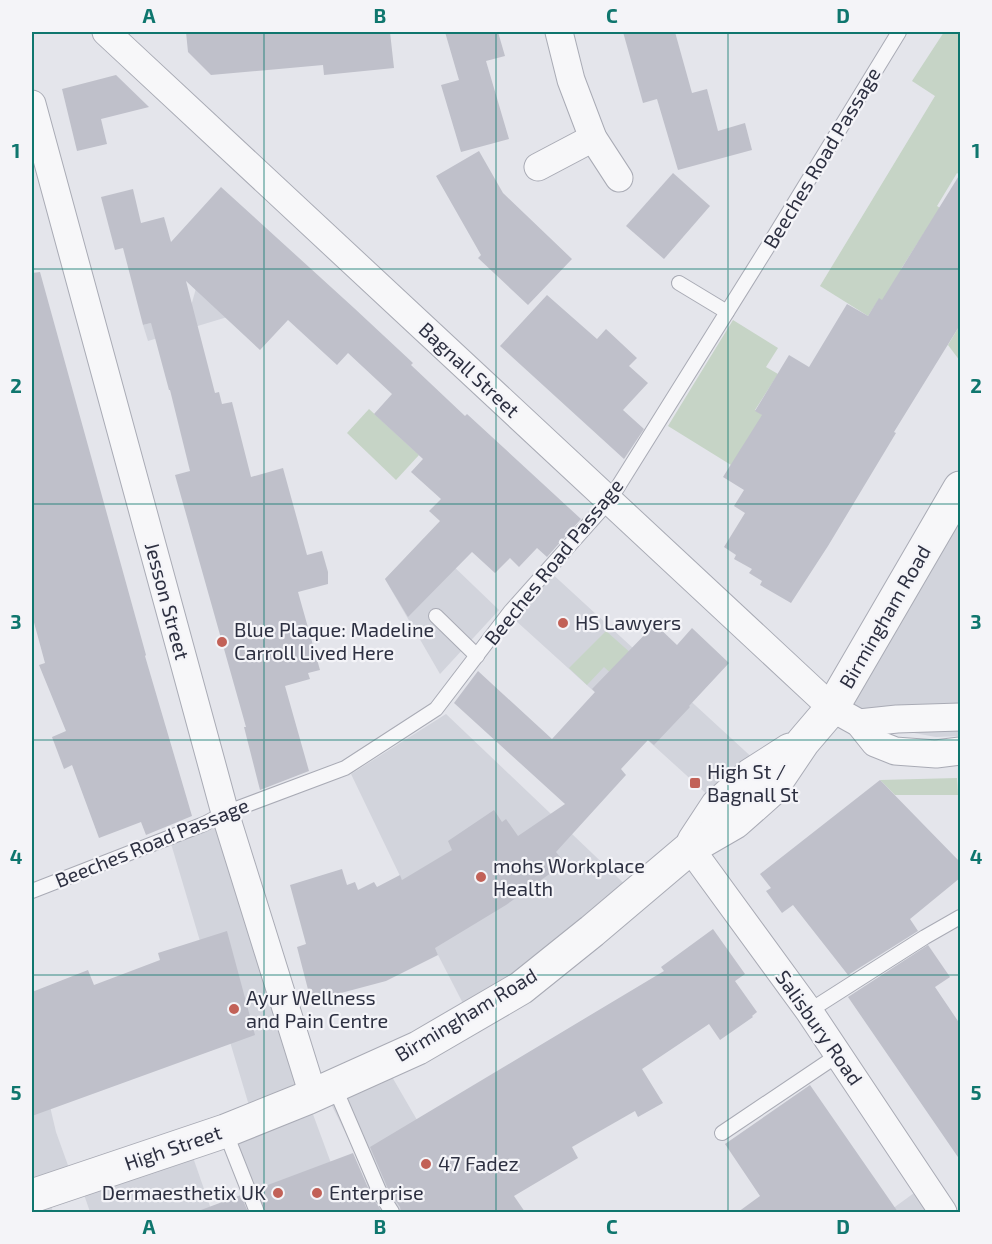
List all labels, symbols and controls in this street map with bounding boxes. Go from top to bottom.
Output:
text: A [142,3,156,27]
text: B [374,3,386,27]
text: C [606,3,618,27]
text: D [836,3,850,27]
street label: Beeches Road Passage [758,63,885,252]
text: 1 [12,138,20,162]
text: 1 [972,138,980,162]
street label: Bagnall Street [414,317,525,422]
text: 2 [10,373,22,397]
text: 2 [970,373,982,397]
street label: Beeches Road Passage [479,473,628,649]
street label: Jesson Street [141,539,195,663]
street label: Birmingham Road [833,541,935,692]
text: 3 [10,609,22,633]
text: 3 [970,609,982,633]
place label: HS Lawyers [575,610,681,634]
marker: HS Lawyers [556,616,570,630]
place label: Blue Plaque: Madeline Carroll Lived Here [234,617,434,664]
marker: Blue Plaque: Madeline Carroll Lived Here [215,635,229,649]
place label: High St / Bagnall St [707,759,799,806]
marker: High St / Bagnall St [688,776,702,790]
street label: Beeches Road Passage [51,792,252,892]
text: 4 [10,844,23,868]
text: 4 [970,844,983,868]
place label: mohs Workplace Health [493,853,645,900]
marker: mohs Workplace Health [474,870,488,884]
street label: Birmingham Road [390,962,541,1066]
street label: Salisbury Road [771,965,868,1089]
place label: Ayur Wellness and Pain Centre [246,985,388,1032]
marker: Ayur Wellness and Pain Centre [227,1002,241,1016]
text: 5 [10,1080,22,1104]
text: 5 [970,1080,982,1104]
street label: High Street [121,1119,225,1175]
place label: 47 Fadez [438,1151,519,1175]
marker: 47 Fadez [419,1157,433,1171]
place label: Dermaesthetix UK [102,1180,266,1204]
place label: Enterprise [329,1180,424,1204]
marker: Dermaesthetix UK [271,1186,285,1200]
marker: Enterprise [310,1186,324,1200]
text: A [142,1214,156,1238]
text: B [374,1214,386,1238]
text: C [606,1214,618,1238]
text: D [836,1214,850,1238]

